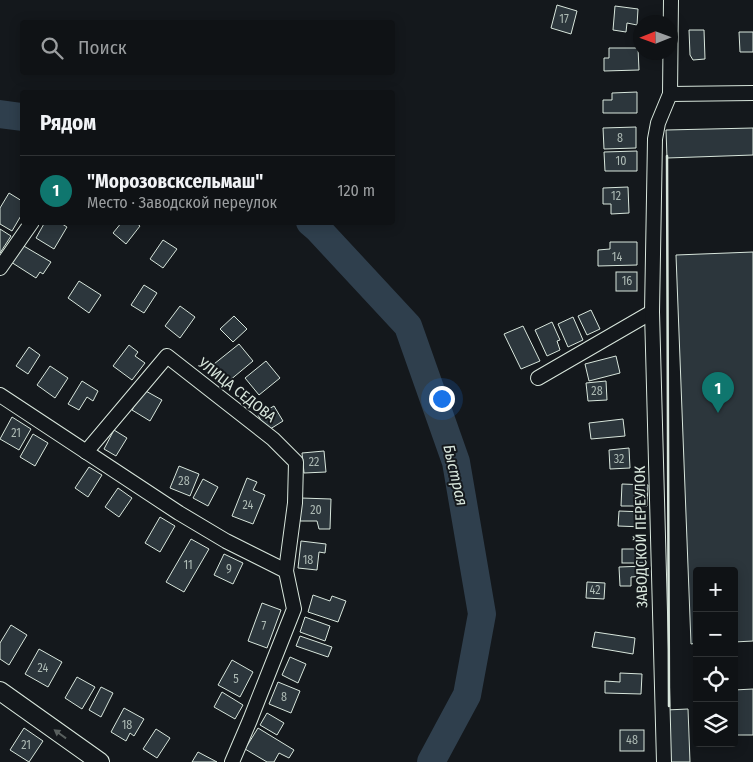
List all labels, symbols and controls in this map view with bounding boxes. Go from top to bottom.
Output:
house number: 17 [559,12,569,26]
north arrow [633,15,678,60]
search box [20,20,395,75]
icon: search [38,34,66,62]
text: Поиск [78,36,127,59]
text: Рядом [40,110,96,136]
house number: 8 [617,131,623,145]
house number: 10 [616,154,626,168]
text: "Морозовсксельмаш" [87,170,263,193]
text: 1 [53,181,59,200]
text: 120 m [337,181,375,200]
house number: 12 [611,189,621,203]
text: Место · Заводской переулок [87,193,277,212]
house number: 14 [612,250,622,264]
house number: 16 [622,274,632,288]
street label: УЛИЦА СЕДОВА [194,353,280,426]
pin: 1 [702,372,734,413]
house number: 28 [591,384,603,398]
your location [429,386,455,412]
house number: 21 [11,426,21,440]
water label: Быстрая [439,443,472,508]
house number: 32 [614,452,624,466]
house number: 22 [309,455,319,469]
street label: ЗАВОДСКОЙ ПЕРЕУЛОК [631,466,651,608]
house number: 28 [178,474,190,488]
house number: 24 [243,498,254,512]
house number: 20 [310,503,322,517]
house number: 18 [303,553,313,567]
house number: 11 [183,558,193,572]
house number: 9 [226,562,232,576]
map controls [693,567,738,747]
button: + [693,567,738,612]
house number: 42 [590,583,600,597]
button: − [693,612,738,657]
house number: 7 [262,619,267,633]
button: locate [693,657,738,702]
house number: 24 [38,661,49,675]
house number: 5 [233,672,239,686]
house number: 8 [281,690,287,704]
button: layers [693,702,738,747]
house number: 18 [122,718,132,732]
one-way arrow [53,729,67,739]
house number: 48 [626,733,638,747]
house number: 21 [21,738,31,752]

